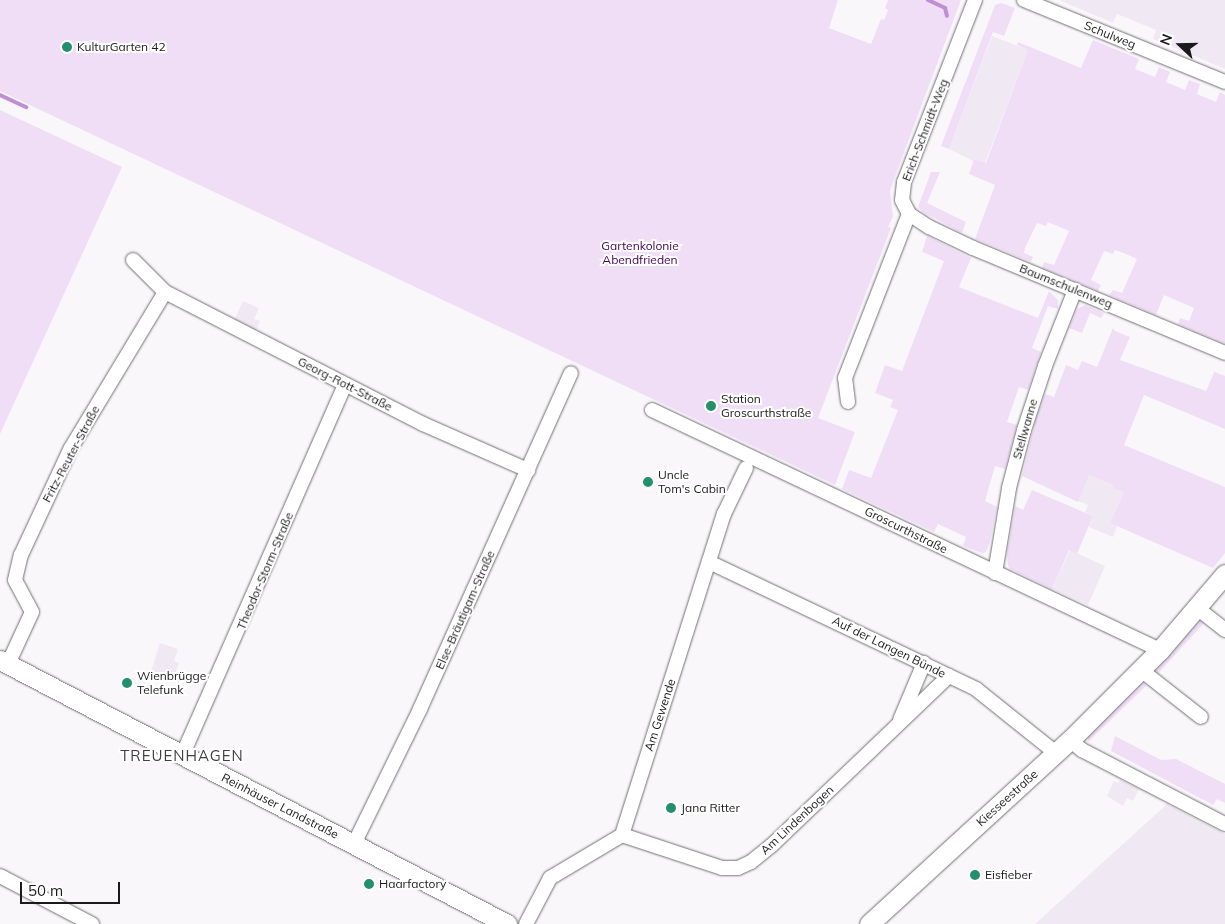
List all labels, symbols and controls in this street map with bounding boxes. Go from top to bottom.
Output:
street label: Schulweg [1082,18,1138,52]
north arrow [1155,20,1205,70]
text: N [1156,31,1176,48]
place label: KulturGarten 42 [77,40,166,54]
marker: KulturGarten 42 [61,41,73,53]
street label: Erich-Schmidt-Weg [899,77,951,183]
park label: Gartenkolonie Abendfrieden [601,239,679,267]
street label: Baumschulenweg [1017,261,1115,311]
street label: Georg-Rott-Straße [295,354,395,414]
place label: Station Groscurthstraße [721,392,811,420]
street label: Stellwanne [1010,397,1040,461]
marker: Station Groscurthstraße [705,400,717,412]
street label: Fritz-Reuter-Straße [39,403,103,505]
place label: Uncle Tom's Cabin [658,468,726,496]
marker: Uncle Tom's Cabin [642,476,654,488]
street label: Groscurthstraße [862,504,950,556]
street label: Theodor-Storm-Straße [234,510,296,632]
street label: Else-Bräutigam-Straße [432,548,498,672]
street label: Auf der Langen Bünde [830,613,948,681]
place label: Wienbrügge Telefunk [137,669,206,697]
marker: Wienbrügge Telefunk [121,677,133,689]
street label: Am Gewende [642,677,678,753]
district label: TREUENHAGEN [119,747,245,765]
street label: Kiesseestraße [973,767,1041,829]
street label: Reinhäuser Landstraße [219,770,341,842]
street label: Am Lindenbogen [758,783,836,857]
place label: Jana Ritter [681,801,740,815]
marker: Jana Ritter [665,802,677,814]
place label: Eisfieber [985,868,1032,882]
marker: Eisfieber [969,869,981,881]
scale bar [22,872,122,904]
place label: Haarfactory [379,877,446,891]
marker: Haarfactory [363,878,375,890]
text: 50 m [28,881,63,900]

